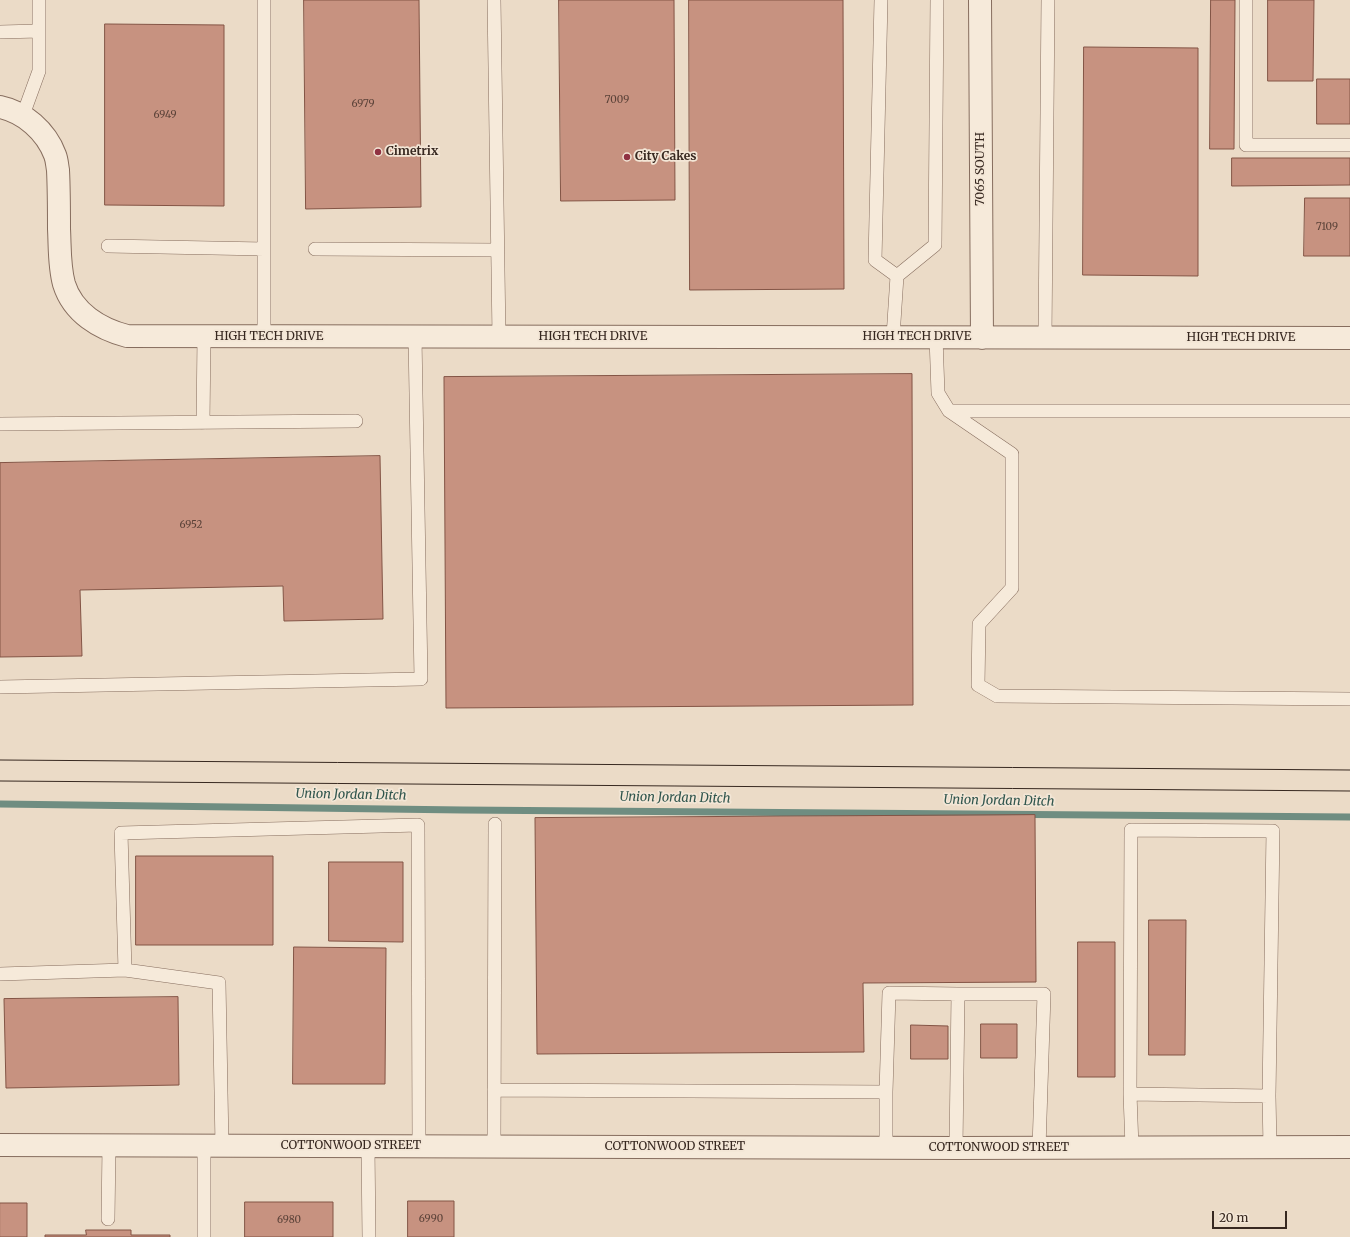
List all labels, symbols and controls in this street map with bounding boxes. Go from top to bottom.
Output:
house number: 7009 [605,94,629,106]
house number: 6979 [351,98,375,110]
house number: 6949 [153,109,177,121]
street label: 7065 SOUTH [974,132,988,206]
place label: Cimetrix [386,145,438,159]
marker: Cimetrix [373,147,383,157]
place label: City Cakes [635,150,697,164]
marker: City Cakes [622,152,632,162]
house number: 7109 [1316,221,1338,233]
street label: HIGH TECH DRIVE [215,330,323,344]
street label: HIGH TECH DRIVE [539,330,647,344]
street label: HIGH TECH DRIVE [863,330,971,344]
street label: HIGH TECH DRIVE [1187,331,1295,345]
house number: 6952 [180,519,202,531]
water label: Union Jordan Ditch [295,786,407,804]
water label: Union Jordan Ditch [619,789,731,807]
water label: Union Jordan Ditch [943,792,1055,810]
street label: COTTONWOOD STREET [281,1139,421,1153]
street label: COTTONWOOD STREET [605,1140,745,1154]
street label: COTTONWOOD STREET [929,1141,1069,1155]
scale bar [1214,1203,1289,1229]
text: 20 m [1219,1210,1248,1225]
house number: 6990 [419,1213,443,1225]
house number: 6980 [277,1214,301,1226]

